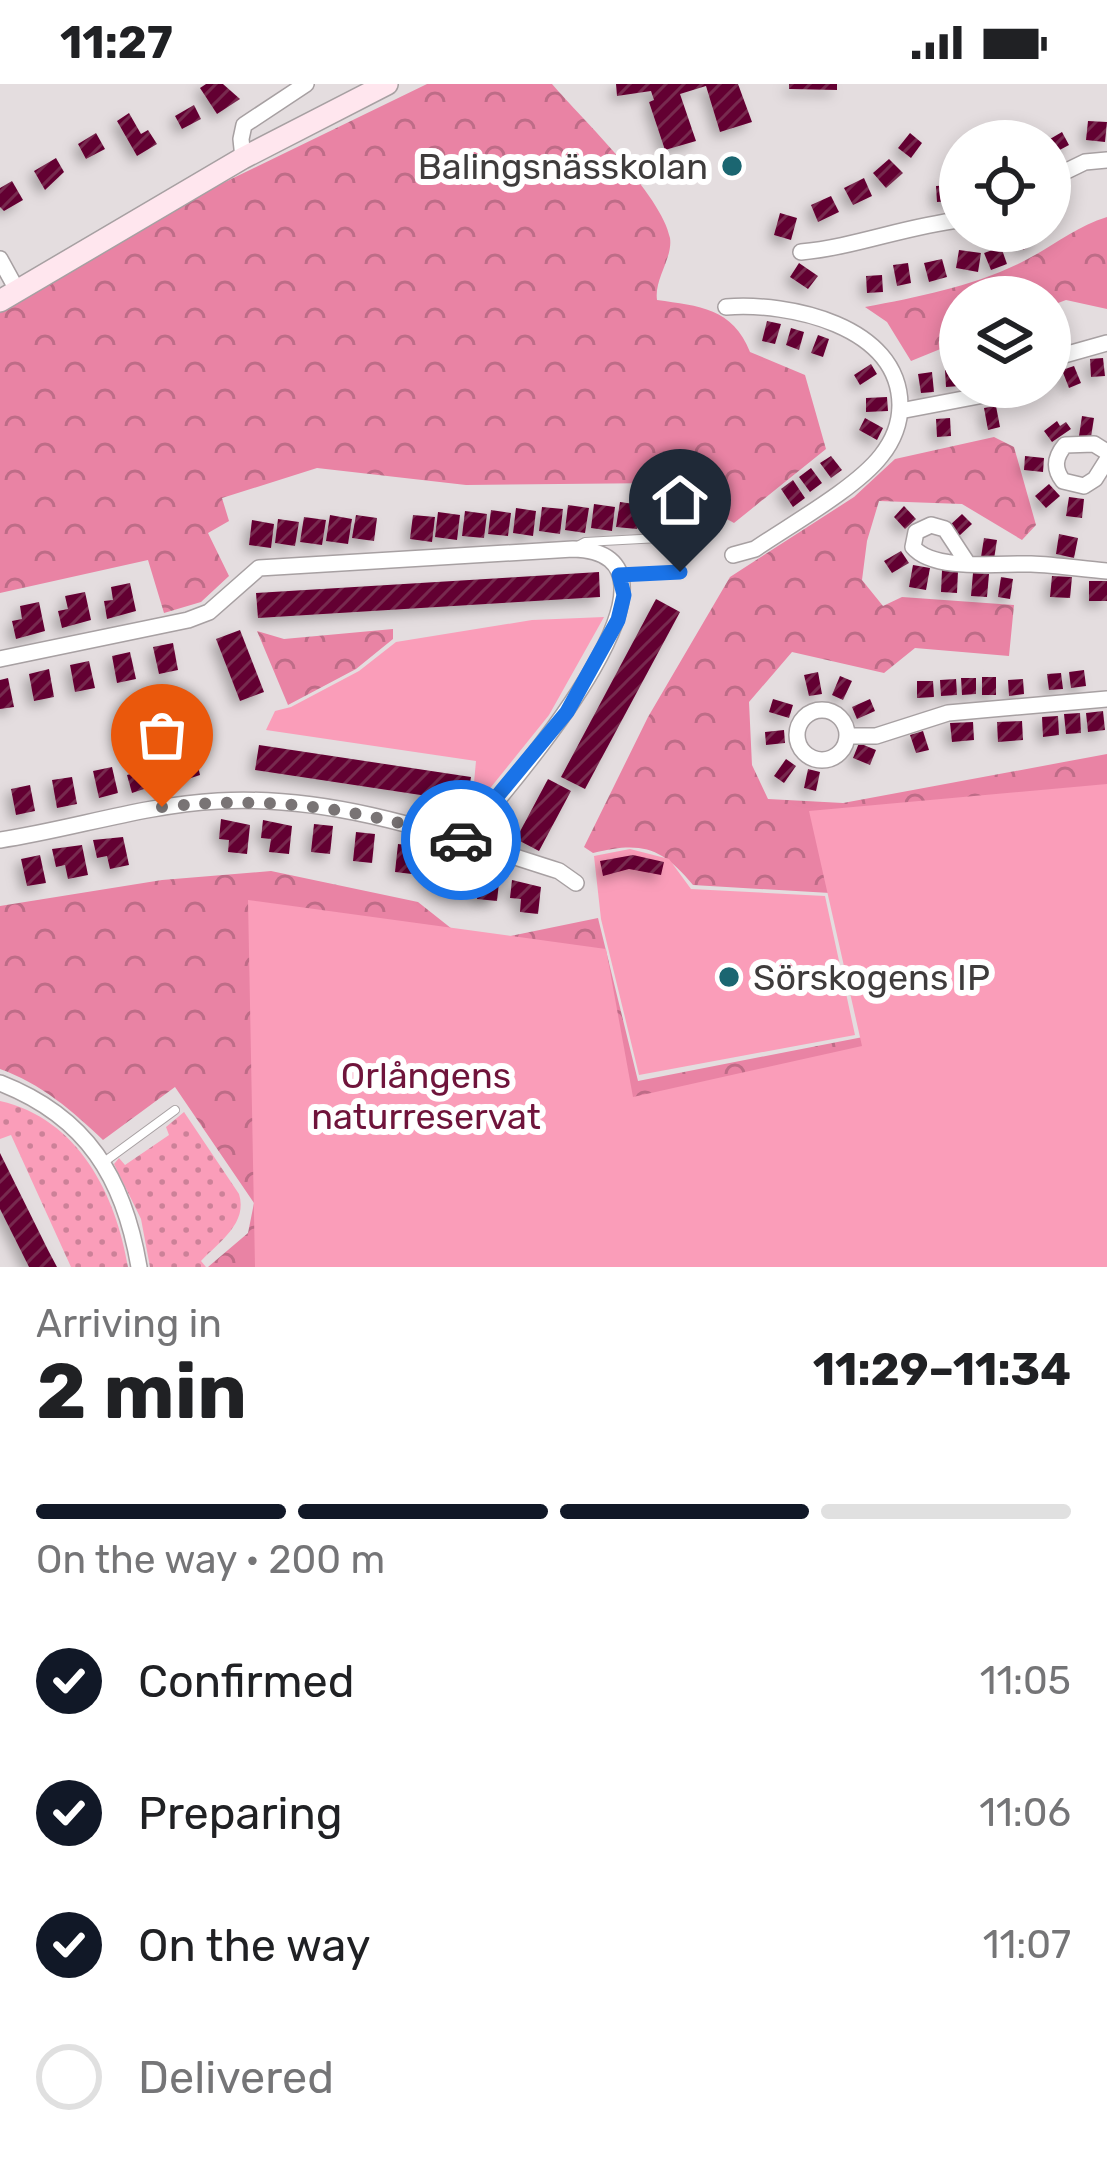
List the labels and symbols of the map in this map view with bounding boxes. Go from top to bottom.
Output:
place label: Balingsnässkolan [418,145,708,188]
marker: Balingsnässkolan [719,153,745,179]
pin [629,449,731,572]
pin [111,684,213,807]
courier [401,780,521,900]
place label: Sörskogens IP [753,956,990,999]
marker: Sörskogens IP [716,964,742,990]
park label: Orlångens naturreservat [311,1054,541,1138]

